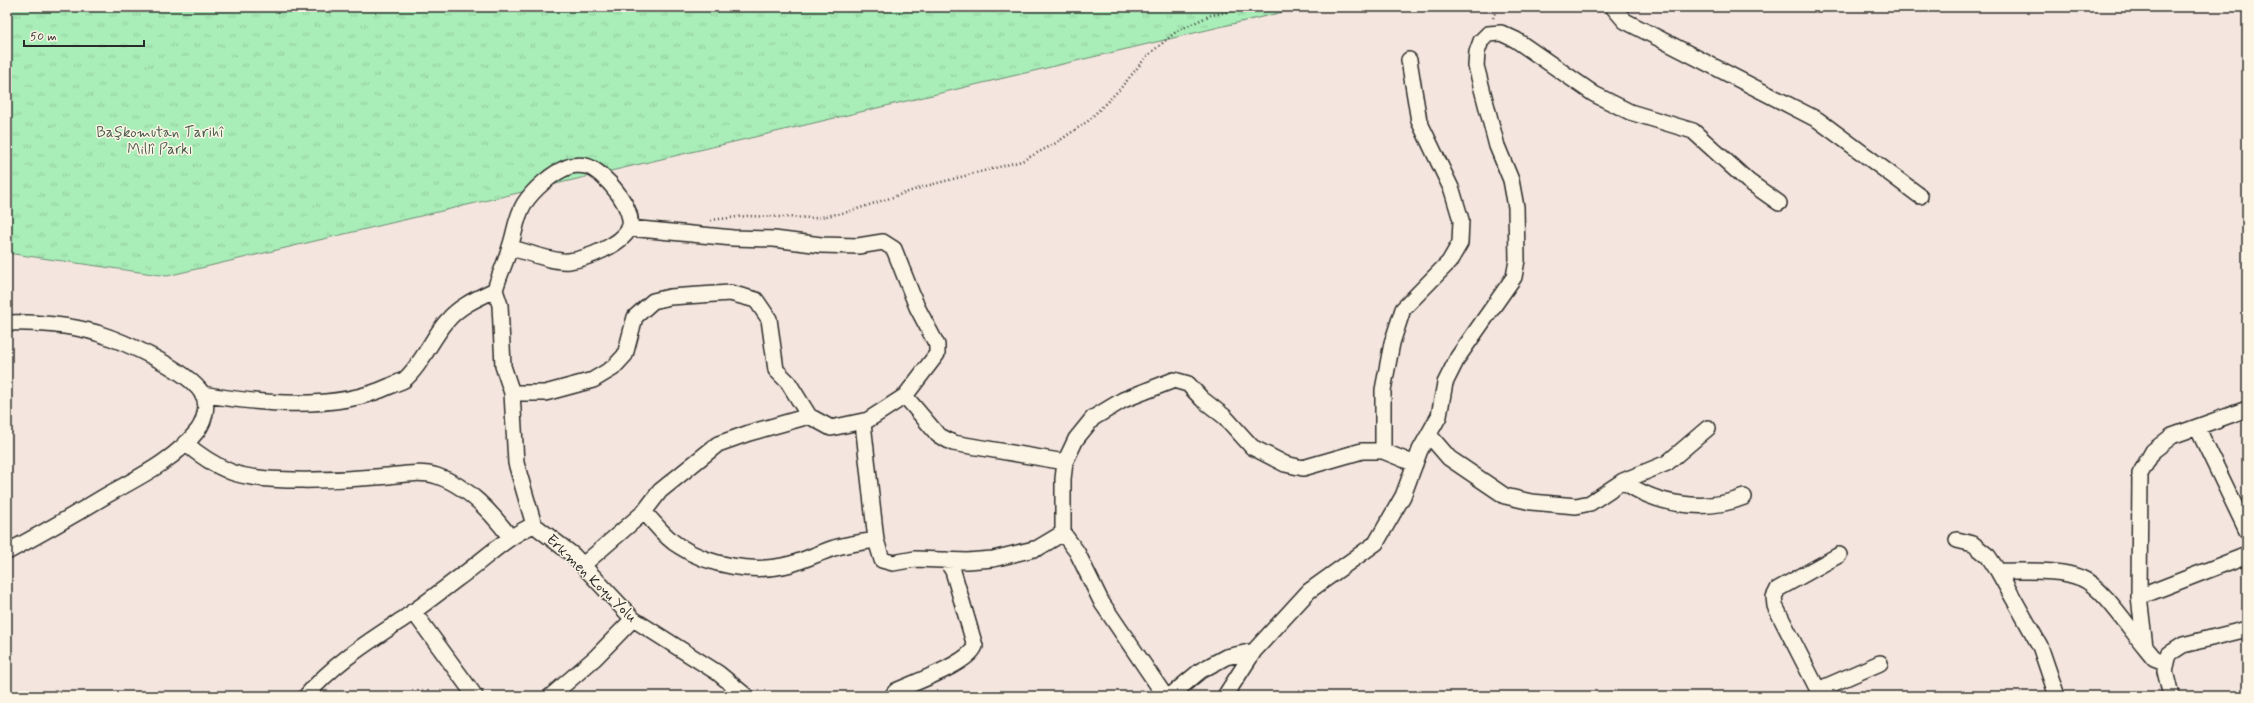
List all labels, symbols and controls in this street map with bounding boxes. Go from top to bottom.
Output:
scale bar [24,22,144,48]
text: 50 m [30,29,57,45]
park label: Başkomutan Tarihî Millî Parkı [96,123,225,160]
street label: Erkmen Koyu Yolu [542,530,641,627]

